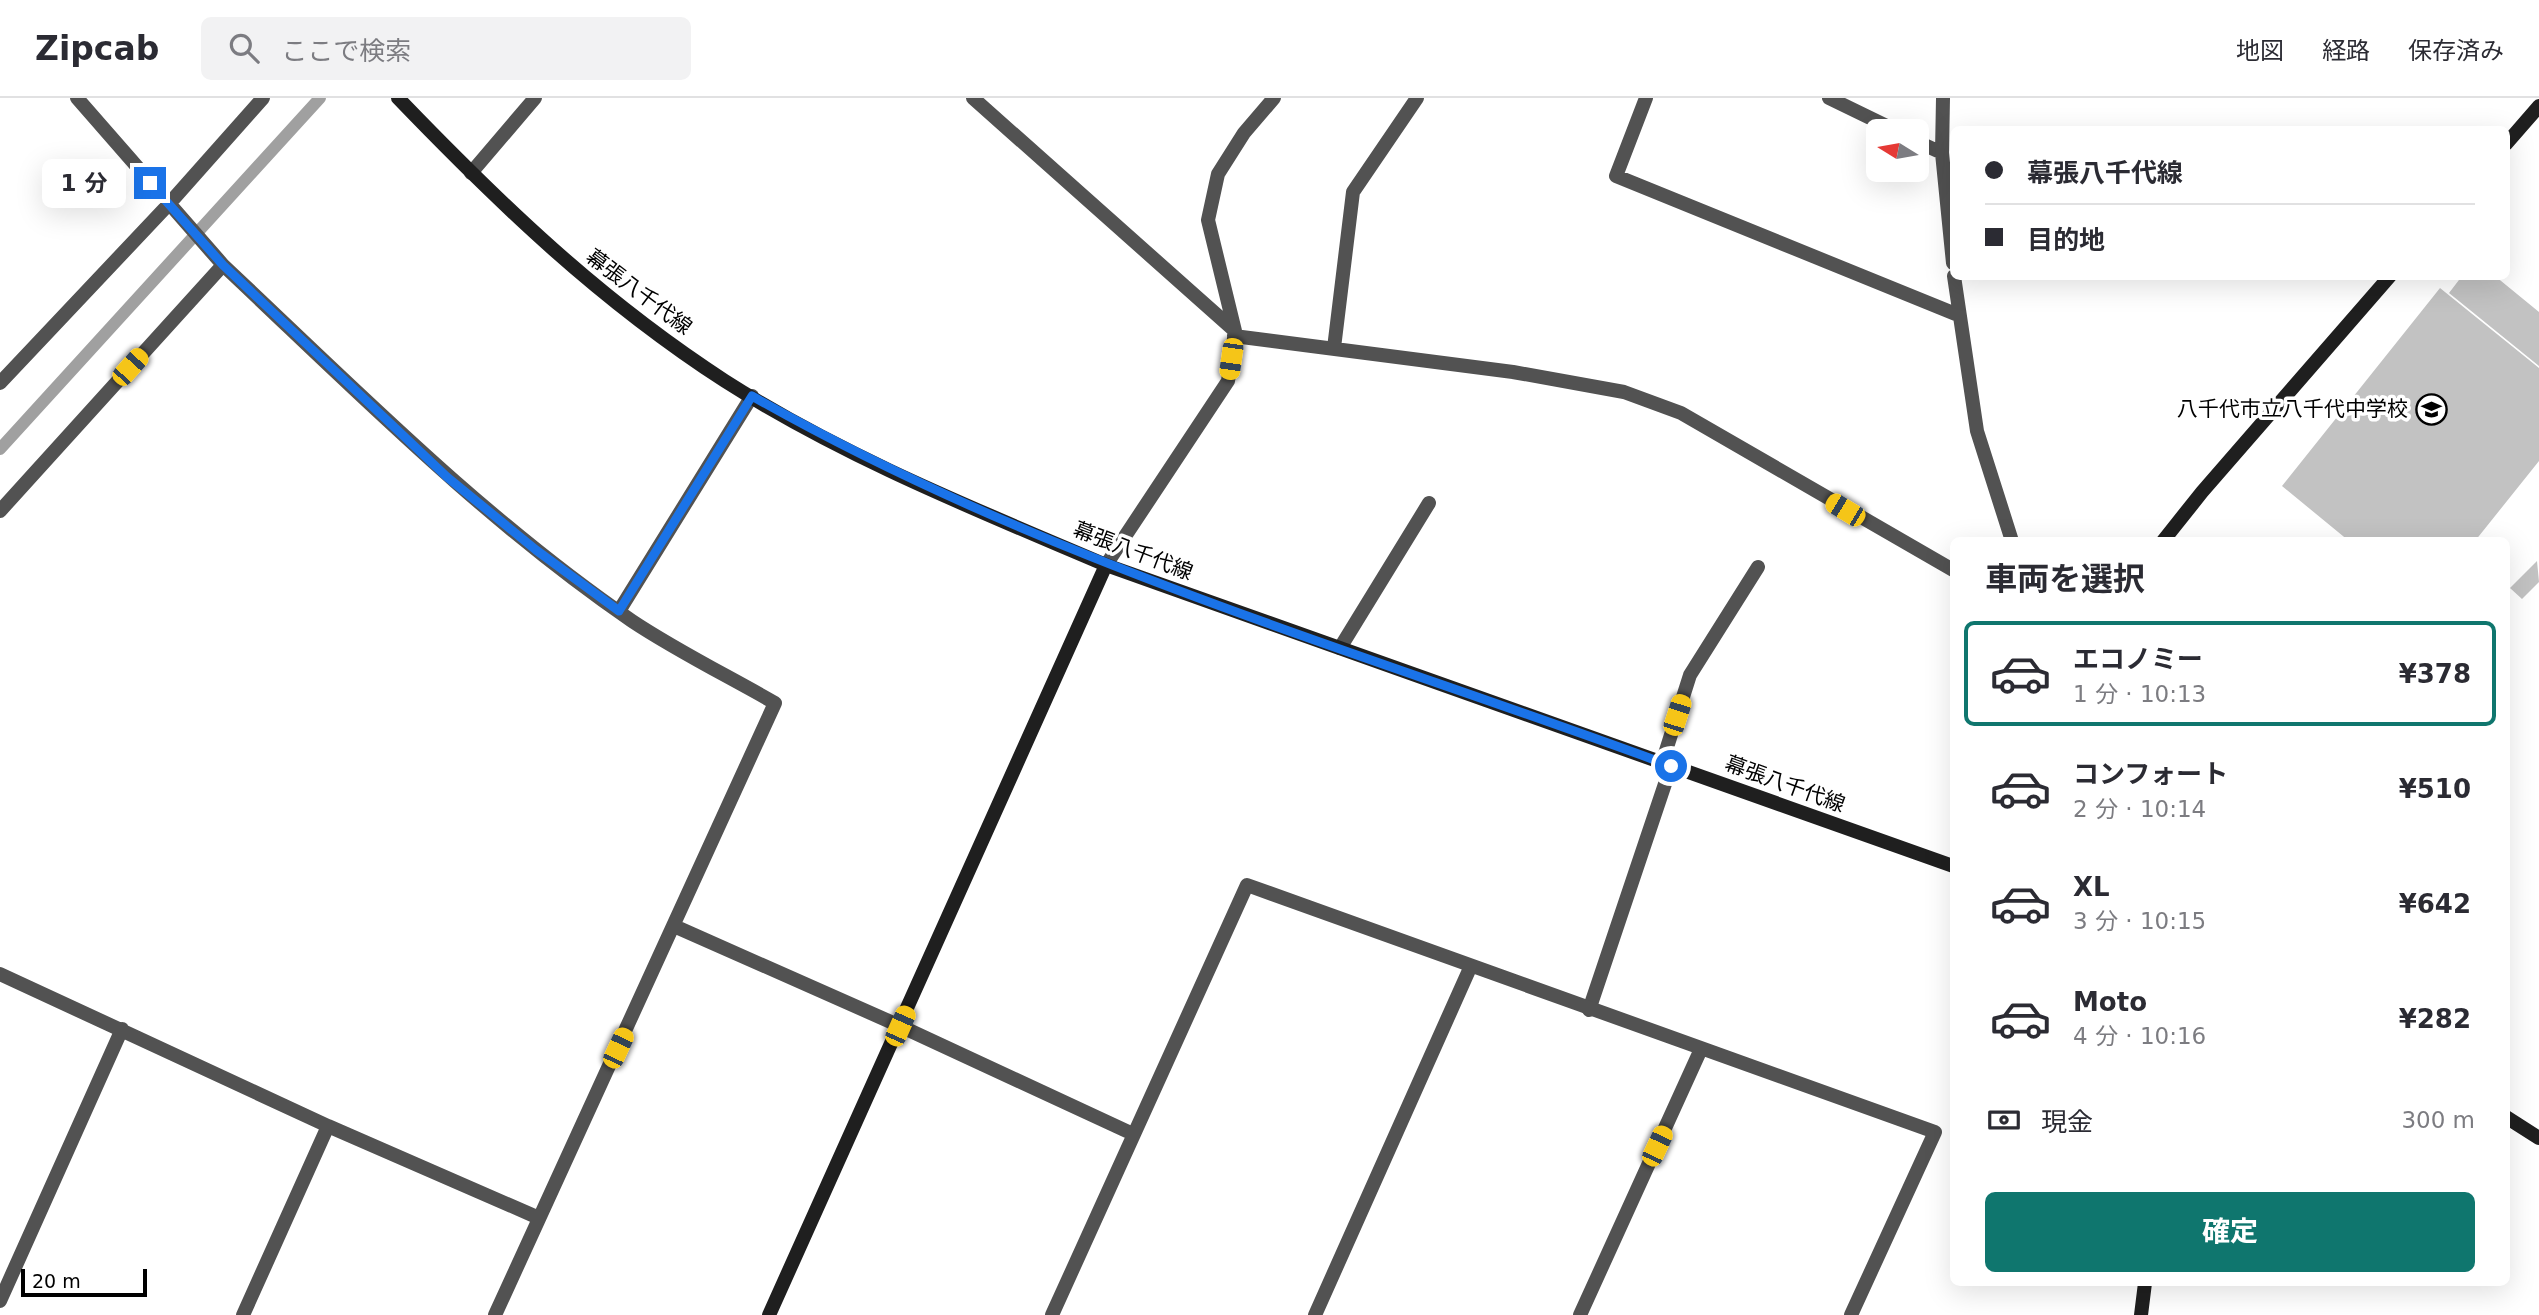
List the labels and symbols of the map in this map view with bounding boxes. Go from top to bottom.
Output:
north arrow [1866,119,1928,182]
callout: 1 分 [41,158,125,208]
route end [134,167,166,199]
street label: 幕張八千代線 [581,245,697,339]
car [1218,337,1245,381]
car [109,344,152,390]
school or university icon: 八千代市立八千代中学校 [2414,392,2448,426]
place label: 八千代市立八千代中学校 [2177,397,2408,421]
car [1822,490,1869,530]
street label: 幕張八千代線 [1070,517,1196,585]
car [1661,692,1694,738]
route start [1655,750,1687,782]
street label: 幕張八千代線 [1722,751,1848,817]
car [882,1003,919,1049]
car [600,1025,637,1071]
car [1639,1123,1676,1169]
scale bar [21,1266,147,1298]

